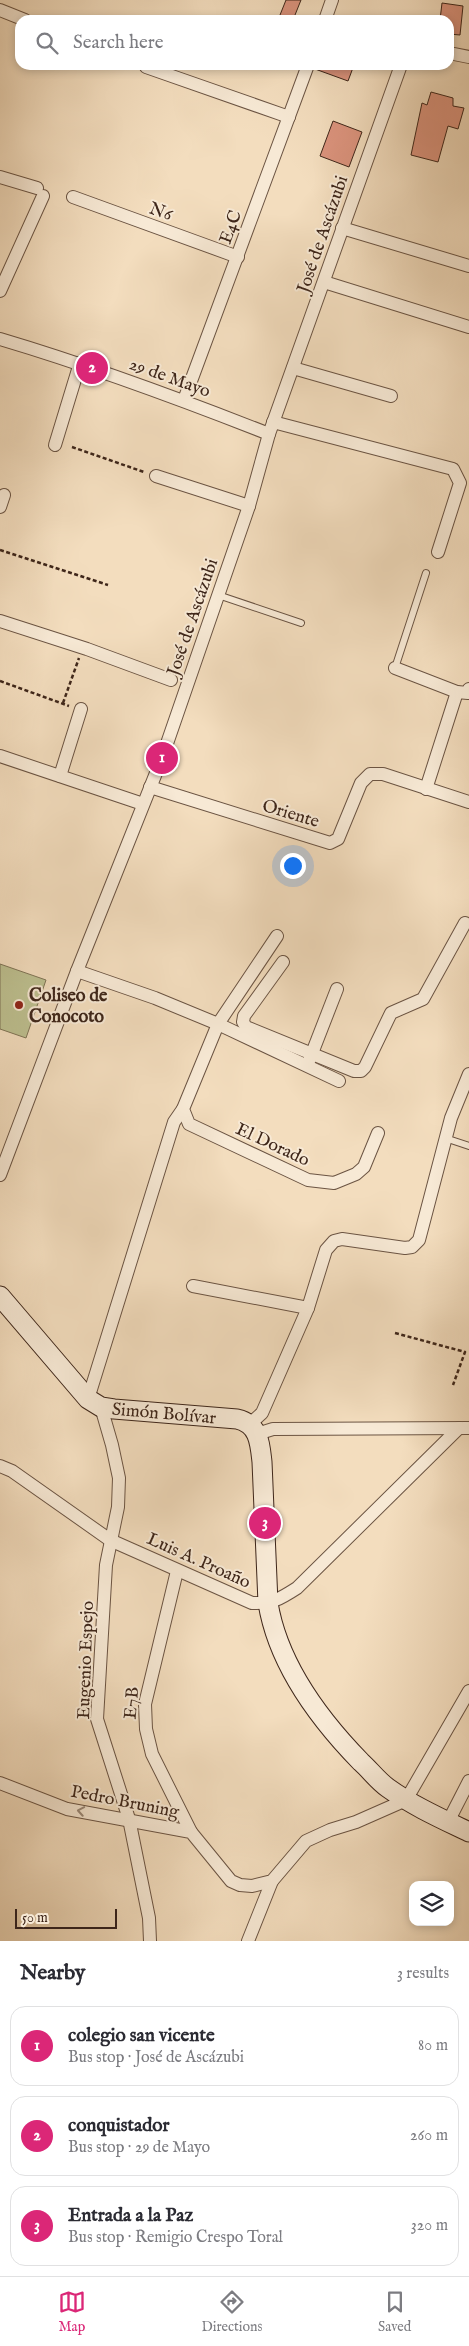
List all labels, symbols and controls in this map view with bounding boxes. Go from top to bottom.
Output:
search box [15,15,454,70]
icon: search [33,29,61,57]
text: Search here [73,31,164,55]
street label: José de Ascázubi [292,172,354,298]
street label: N6 [146,198,176,227]
street label: E4C [215,207,248,248]
pin: 2 [76,349,108,387]
street label: 29 de Mayo [126,353,214,404]
street label: José de Ascázubi [162,555,224,681]
pin: 1 [146,739,178,777]
street label: Oriente [259,795,322,834]
your location [280,853,306,879]
place label: Coliseo de Conocoto [29,985,108,1029]
marker: Coliseo de Conocoto [13,999,25,1011]
street label: El Dorado [232,1118,313,1173]
street label: Simón Bolívar [111,1398,217,1431]
pin: 3 [249,1504,281,1542]
street label: Luis A. Proaño [143,1528,254,1595]
street label: Eugenio Espejo [73,1600,100,1720]
street label: E7B [120,1686,145,1720]
street label: Pedro Bruning [69,1781,181,1824]
one-way arrow [76,1806,85,1816]
map controls [409,1881,454,1926]
button: layers [409,1881,454,1926]
scale bar [15,1906,118,1929]
text: 50 m [22,1909,48,1927]
text: Nearby [20,1960,85,1987]
text: 3 results [397,1964,449,1984]
text: colegio san vicente [68,2024,215,2048]
text: 1 [34,2036,40,2056]
text: 80 m [418,2036,448,2056]
text: Bus stop · José de Ascázubi [68,2048,244,2068]
text: conquistador [68,2114,170,2138]
text: 2 [33,2126,41,2146]
text: 260 m [410,2126,448,2146]
text: Bus stop · 29 de Mayo [68,2138,210,2158]
text: Entrada a la Paz [68,2204,193,2228]
text: 3 [34,2216,40,2236]
text: 320 m [411,2216,448,2236]
text: Bus stop · Remigio Crespo Toral [68,2228,283,2248]
tab: Map [58,2288,86,2336]
tab: Directions [201,2288,262,2336]
tab: Saved [378,2288,411,2336]

